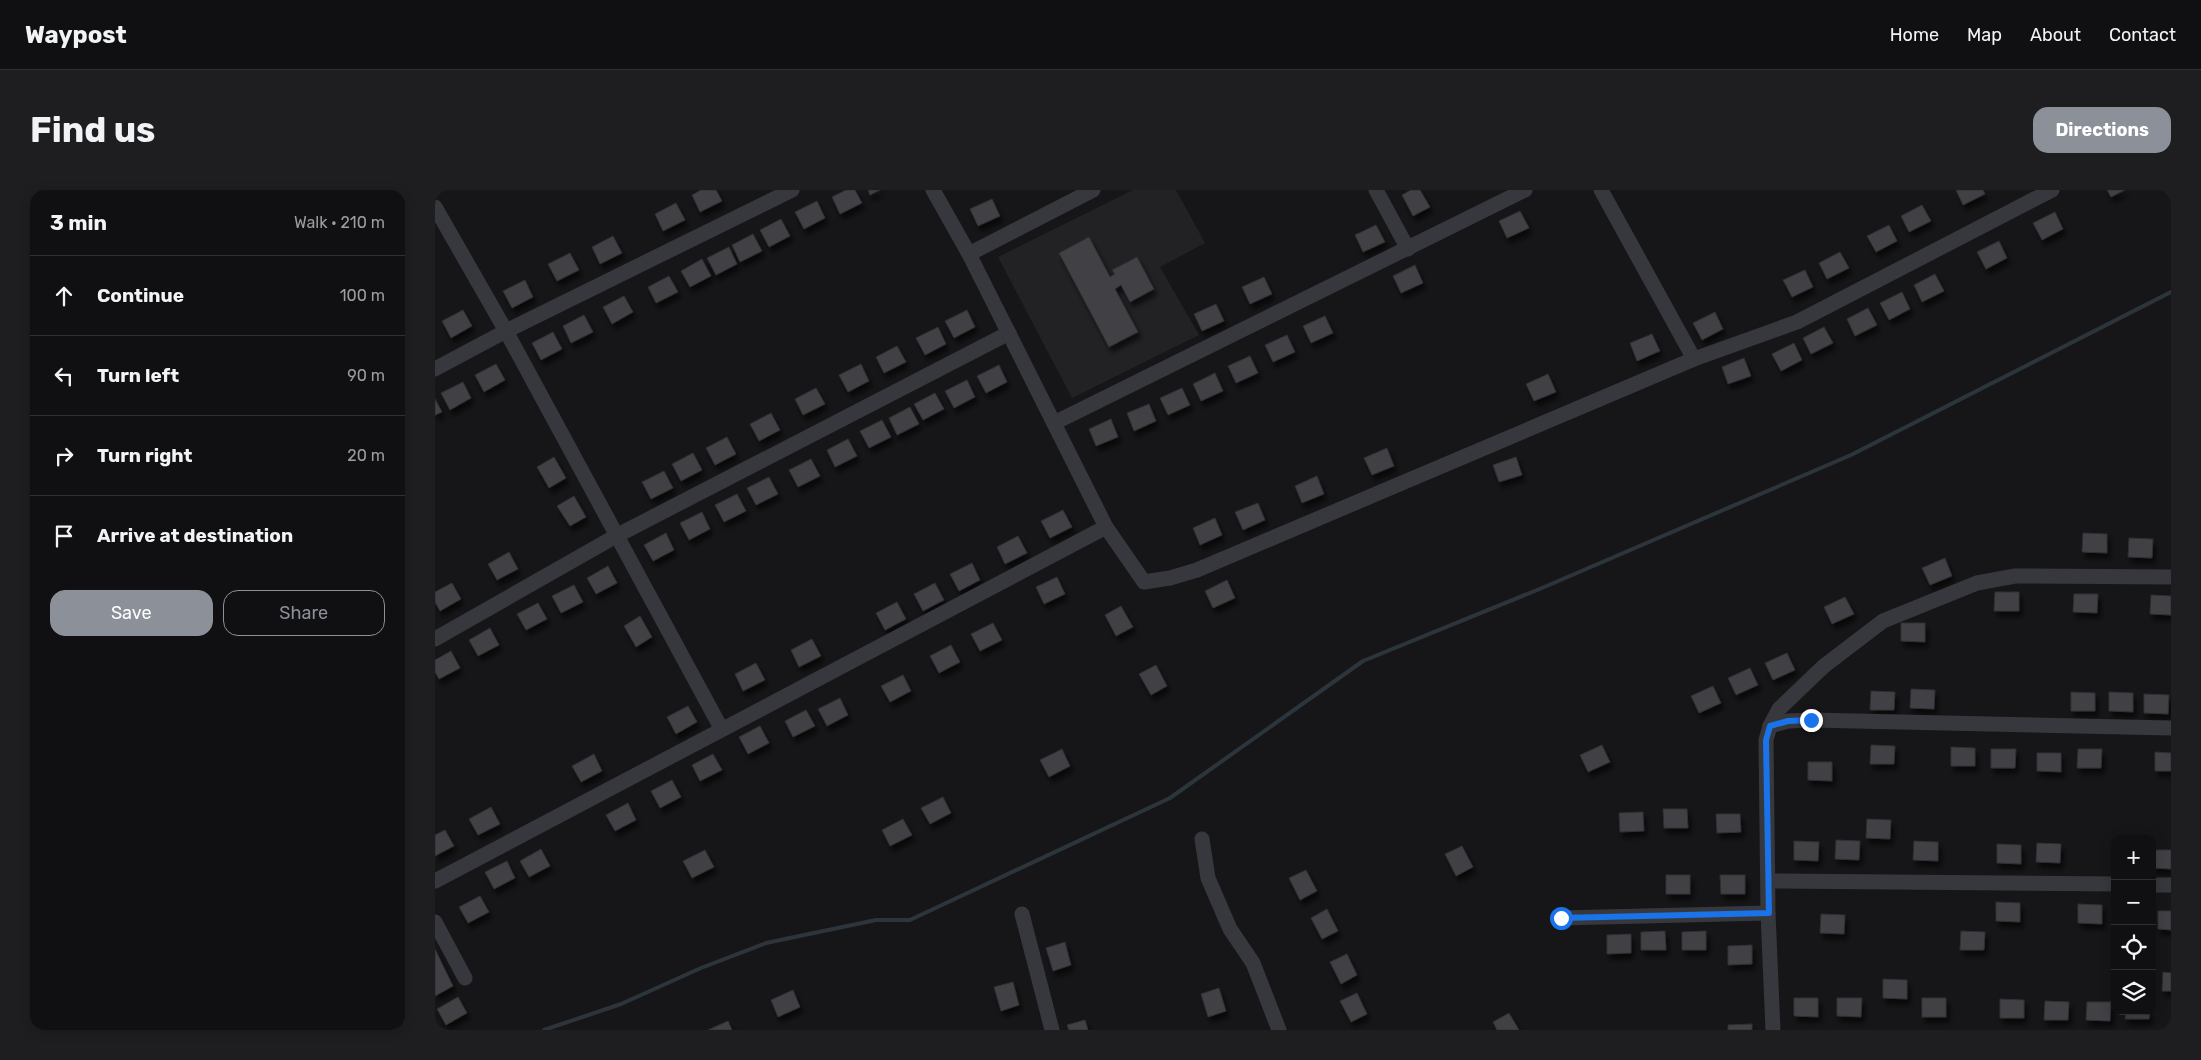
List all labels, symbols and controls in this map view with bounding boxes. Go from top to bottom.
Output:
text: Waypost [25,21,127,49]
text: Home [1890,24,1939,46]
text: Map [1967,24,2002,46]
text: About [2030,24,2081,46]
text: Contact [2109,24,2176,46]
button: Directions [2033,107,2171,153]
text: Find us [30,109,155,151]
text: 3 min [50,210,107,235]
text: Walk · 210 m [294,213,385,232]
icon: ahead [50,282,78,310]
text: Continue [97,284,184,307]
text: 100 m [340,286,385,305]
icon: left [50,362,78,390]
text: Turn left [97,364,179,387]
text: 90 m [347,366,385,385]
icon: right [50,442,78,470]
text: Turn right [97,444,192,467]
text: 20 m [347,446,385,465]
icon: arrive [50,522,78,550]
text: Arrive at destination [97,524,293,547]
button: Save [50,590,213,636]
button: Share [223,590,385,636]
route end [1800,709,1823,732]
map controls [2111,835,2156,1015]
button: + [2111,835,2156,880]
button: − [2111,880,2156,925]
route start [1550,907,1573,930]
button: locate [2111,925,2156,970]
button: layers [2111,970,2156,1015]

